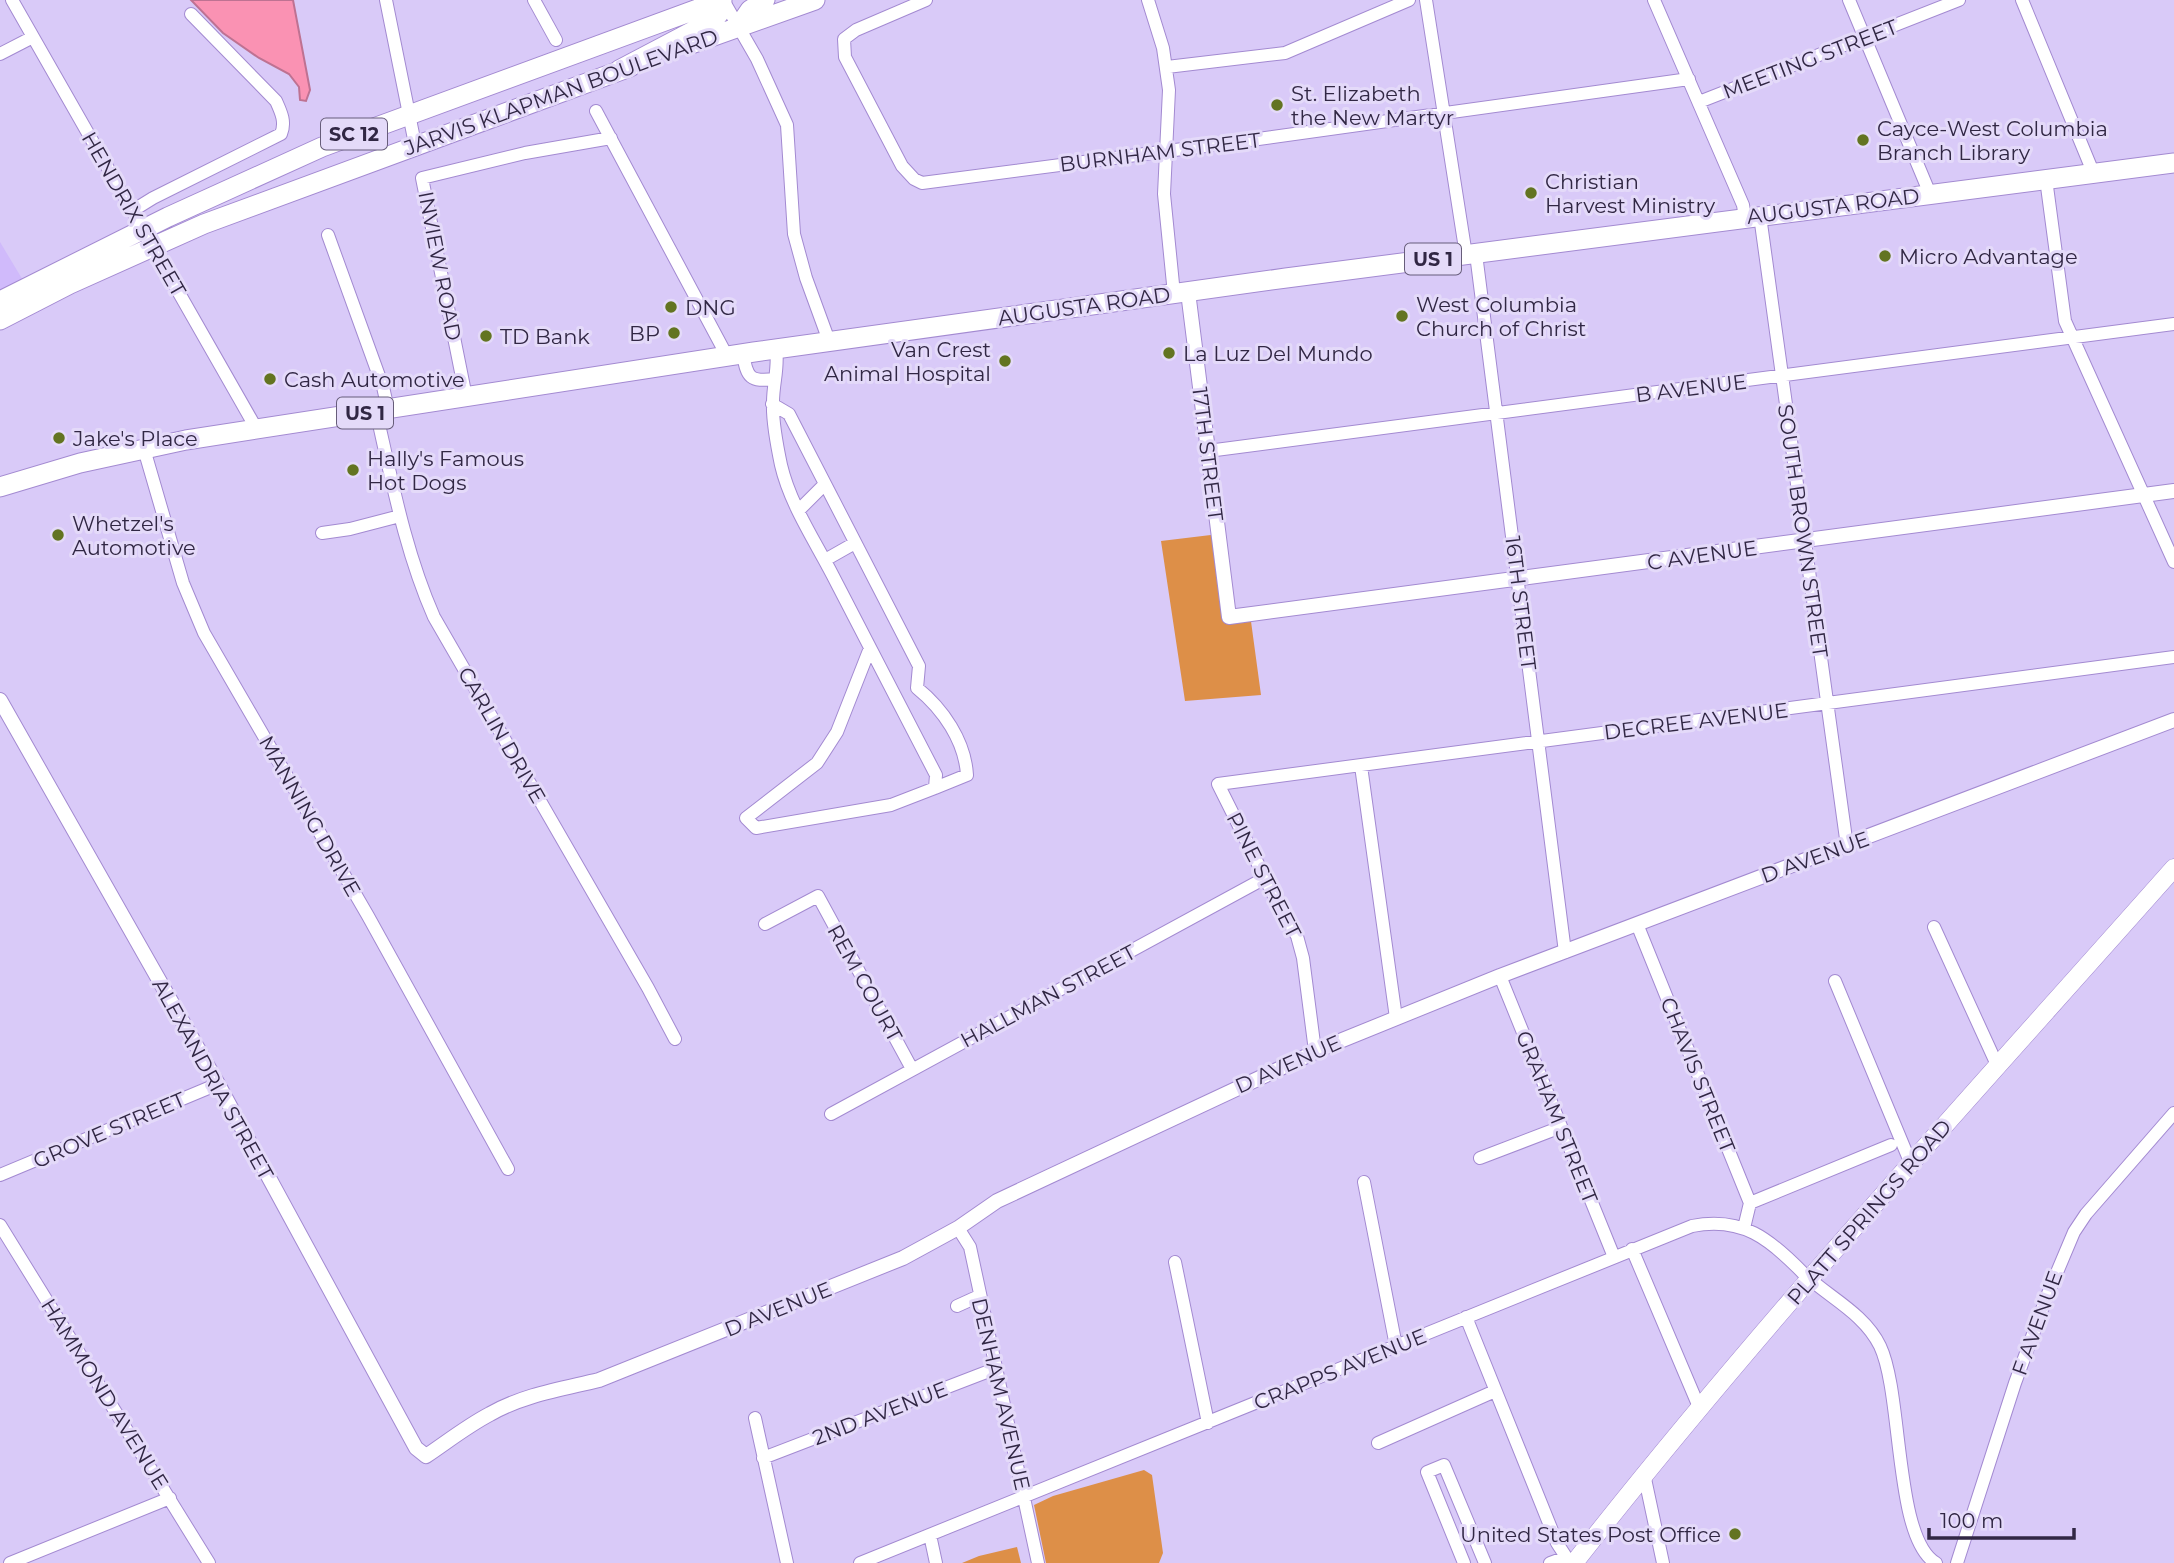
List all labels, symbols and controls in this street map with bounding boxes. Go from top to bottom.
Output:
street label: MEETING STREET [1719,14,1901,104]
street label: JARVIS KLAPMAN BOULEVARD [400,23,721,161]
place label: St. Elizabeth the New Martyr [1291,81,1454,130]
marker: St. Elizabeth the New Martyr [1269,97,1285,113]
place label: Cayce-West Columbia Branch Library [1877,116,2108,165]
road number: SC 12 [321,118,387,150]
street label: HENDRIX STREET [77,127,191,301]
street label: BURNHAM STREET [1058,127,1262,177]
marker: Cayce-West Columbia Branch Library [1855,132,1871,148]
place label: Christian Harvest Ministry [1545,169,1716,218]
street label: AUGUSTA ROAD [1745,183,1921,229]
marker: Christian Harvest Ministry [1523,185,1539,201]
street label: INVIEW ROAD [413,189,467,343]
road number: US 1 [1405,244,1461,274]
place label: Micro Advantage [1899,244,2078,269]
marker: Micro Advantage [1877,248,1893,264]
street label: AUGUSTA ROAD [996,282,1172,330]
place label: West Columbia Church of Christ [1416,292,1586,341]
place label: DNG [685,295,736,320]
marker: DNG [663,299,679,315]
marker: West Columbia Church of Christ [1394,308,1410,324]
place label: BP [629,321,660,346]
place label: TD Bank [500,324,590,349]
marker: BP [666,325,682,341]
marker: TD Bank [478,328,494,344]
place label: Van Crest Animal Hospital [824,337,991,386]
place label: La Luz Del Mundo [1183,341,1373,366]
marker: La Luz Del Mundo [1161,345,1177,361]
marker: Van Crest Animal Hospital [997,353,1013,369]
place label: Cash Automotive [284,367,465,392]
street label: B AVENUE [1634,369,1748,407]
marker: Cash Automotive [262,371,278,387]
street label: 17TH STREET [1187,386,1229,522]
road number: US 1 [337,398,393,428]
street label: SOUTH BROWN STREET [1773,403,1833,659]
place label: Jake's Place [72,426,198,451]
marker: Jake's Place [51,430,67,446]
place label: Hally's Famous Hot Dogs [367,446,524,495]
marker: Hally's Famous Hot Dogs [345,462,361,478]
place label: Whetzel's Automotive [72,511,196,560]
marker: Whetzel's Automotive [50,527,66,543]
street label: 16TH STREET [1500,535,1542,671]
street label: C AVENUE [1645,535,1759,575]
street label: CARLIN DRIVE [453,662,551,808]
street label: DECREE AVENUE [1602,697,1790,745]
street label: MANNING DRIVE [254,731,366,901]
street label: PINE STREET [1222,808,1306,942]
street label: D AVENUE [1757,826,1873,888]
street label: REM COURT [822,920,908,1046]
street label: HALLMAN STREET [956,939,1140,1053]
street label: ALEXANDRIA STREET [147,974,279,1184]
street label: CHAVIS STREET [1655,994,1741,1156]
street label: GRAHAM STREET [1511,1027,1603,1207]
street label: D AVENUE [1231,1030,1345,1098]
street label: GROVE STREET [29,1087,189,1173]
street label: PLATT SPRINGS ROAD [1782,1114,1956,1310]
street label: F AVENUE [2007,1267,2067,1379]
street label: D AVENUE [721,1276,835,1342]
street label: HAMMOND AVENUE [36,1294,174,1494]
street label: DENHAM AVENUE [967,1295,1035,1493]
street label: CRAPPS AVENUE [1250,1323,1430,1415]
street label: 2ND AVENUE [809,1376,951,1450]
scale bar [1929,1496,2074,1540]
text: 100 m [1940,1508,2003,1533]
place label: United States Post Office [1460,1522,1721,1547]
marker: United States Post Office [1727,1526,1743,1542]

